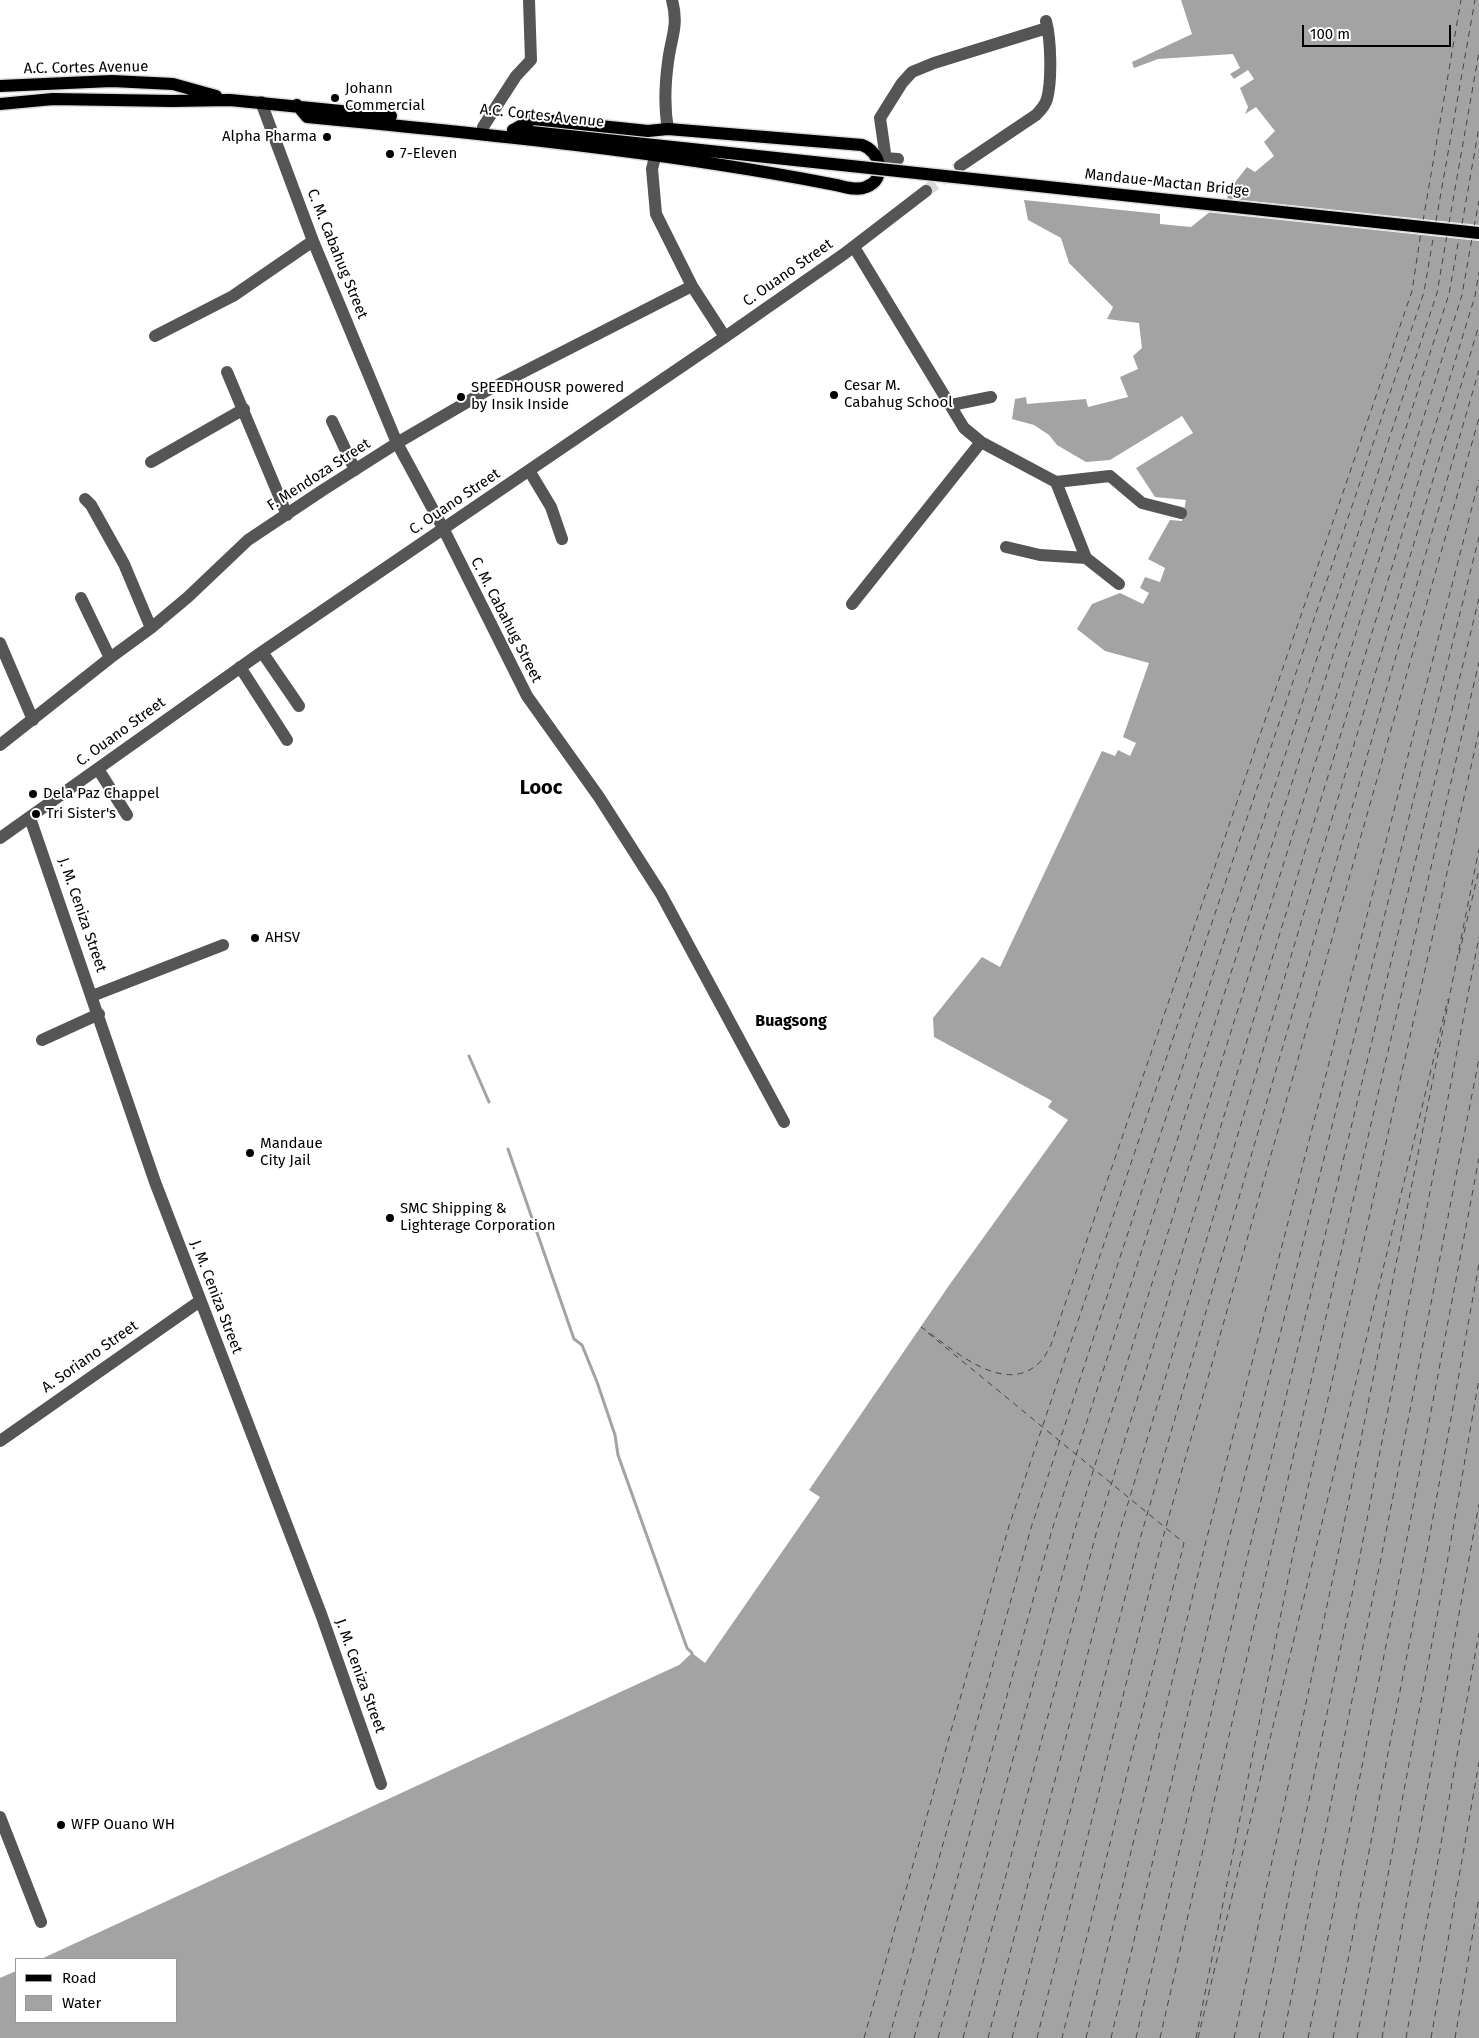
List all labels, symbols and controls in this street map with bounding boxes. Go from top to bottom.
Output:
scale bar [1304,15,1453,47]
text: 100 m [1310,25,1350,43]
street label: A.C. Cortes Avenue [23,58,149,78]
place label: Johann Commercial [345,80,425,115]
marker: Johann Commercial [329,92,341,104]
street label: A.C. Cortes Avenue [479,101,605,131]
place label: Alpha Pharma [222,128,317,146]
marker: Alpha Pharma [321,131,333,143]
place label: 7-Eleven [400,145,457,163]
marker: 7-Eleven [384,148,396,160]
street label: Mandaue-Mactan Bridge [1084,165,1250,201]
street label: C. M. Cabahug Street [303,186,371,322]
street label: C. Ouano Street [740,235,836,311]
place label: Cesar M. Cabahug School [844,377,953,412]
place label: SPEEDHOUSR powered by Insik Inside [471,379,624,414]
marker: Cesar M. Cabahug School [828,389,840,401]
marker: SPEEDHOUSR powered by Insik Inside [455,391,467,403]
street label: F. Mendoza Street [264,435,374,515]
street label: C. Ouano Street [406,465,504,539]
street label: C. M. Cabahug Street [467,554,545,686]
street label: C. Ouano Street [73,694,169,770]
district label: Looc [520,776,562,800]
place label: Dela Paz Chappel [43,785,159,803]
marker: Dela Paz Chappel [27,788,39,800]
place label: Tri Sister's [46,805,116,823]
marker: Tri Sister's [30,808,42,820]
street label: J. M. Ceniza Street [54,855,110,975]
place label: AHSV [265,929,300,947]
marker: AHSV [249,932,261,944]
district label: Buagsong [755,1012,827,1032]
place label: Mandaue City Jail [260,1135,323,1170]
marker: Mandaue City Jail [244,1147,256,1159]
place label: SMC Shipping & Lighterage Corporation [400,1200,556,1235]
marker: SMC Shipping & Lighterage Corporation [384,1212,396,1224]
street label: J. M. Ceniza Street [186,1238,246,1356]
street label: A. Soriano Street [38,1317,142,1397]
street label: J. M. Ceniza Street [331,1617,389,1735]
place label: WFP Ouano WH [71,1816,175,1834]
marker: WFP Ouano WH [55,1819,67,1831]
legend [15,1958,178,2023]
text: Road [62,1969,97,1987]
text: Water [62,1994,101,2012]

